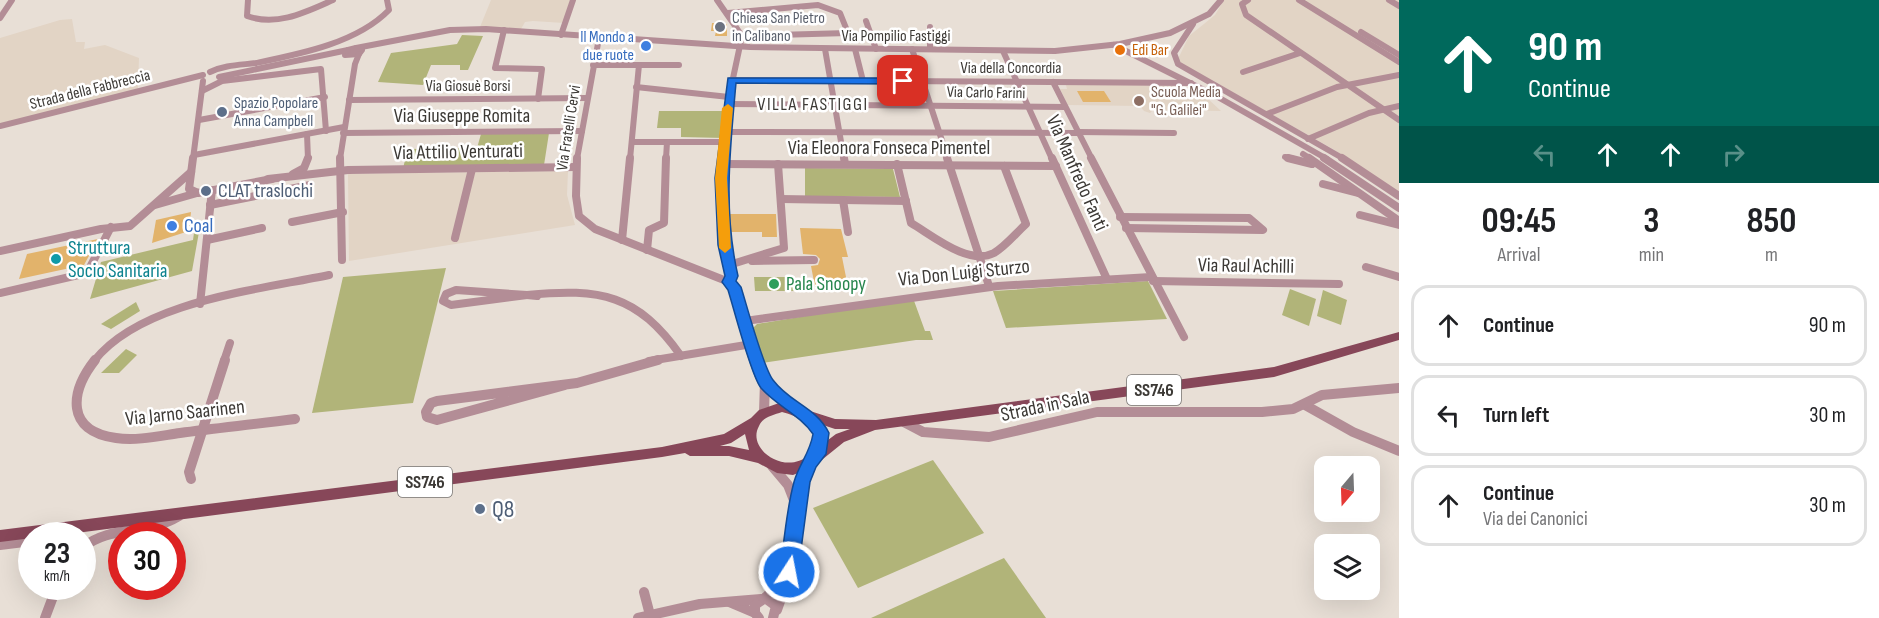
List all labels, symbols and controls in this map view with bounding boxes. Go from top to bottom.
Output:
place label: Chiesa San Pietro in Calibano [732,9,825,46]
marker: Chiesa San Pietro in Calibano [713,20,727,34]
text: 90 m [1528,22,1602,73]
icon: ahead [1429,24,1507,102]
street label: Via Pompilio Fastiggi [842,27,950,46]
place label: Il Mondo a due ruote [580,28,634,65]
marker: Il Mondo a due ruote [639,39,653,53]
place label: Edi Bar [1132,41,1169,60]
marker: Edi Bar [1113,43,1127,57]
pin [877,55,928,106]
street label: Via della Concordia [961,59,1061,78]
icon: arrive [886,64,919,97]
street label: Strada della Fabbreccia [28,66,152,114]
text: Continue [1528,73,1611,105]
street label: Via Giosuè Borsi [426,77,510,96]
street label: Via Carlo Farini [947,83,1025,103]
place label: Scuola Media "G. Galilei" [1151,83,1221,120]
street label: Via Fratelli Cervi [553,84,585,172]
place label: Spazio Popolare Anna Campbell [233,94,318,131]
district label: VILLA FASTIGGI [757,94,869,115]
marker: Scuola Media "G. Galilei" [1132,94,1146,108]
street label: Via Giuseppe Romita [394,104,530,128]
marker: Spazio Popolare Anna Campbell [215,105,229,119]
street label: Via Manfredo Fanti [1041,111,1113,235]
street label: Via Eleonora Fonseca Pimentel [788,136,990,160]
icon: left [1528,138,1561,171]
icon: ahead [1591,138,1624,171]
icon: ahead [1654,138,1687,171]
icon: right [1717,138,1750,171]
street label: Via Attilio Venturati [393,139,523,165]
place label: CLAT traslochi [218,179,313,203]
marker: CLAT traslochi [199,184,213,198]
text: 09:45 [1482,200,1556,243]
text: 3 [1643,200,1659,243]
text: 850 [1747,200,1796,243]
place label: Coal [184,214,213,238]
marker: Coal [165,219,179,233]
place label: Struttura Socio Sanitaria [68,236,167,283]
text: Arrival [1497,243,1540,267]
text: min [1639,243,1664,267]
text: m [1765,243,1778,267]
marker: Struttura Socio Sanitaria [49,252,63,266]
street label: Via Raul Achilli [1198,253,1294,279]
street label: Via Don Luigi Sturzo [897,254,1031,292]
place label: Pala Snoopy [786,272,866,296]
marker: Pala Snoopy [767,277,781,291]
icon: ahead [1432,309,1465,342]
text: Continue [1483,312,1554,339]
text: 90 m [1809,312,1846,339]
road number: SS746 [1127,375,1181,405]
street label: Strada in Sala [998,385,1092,427]
street label: Via Jarno Saarinen [124,395,246,431]
icon: left [1432,399,1465,432]
text: Turn left [1483,402,1549,429]
text: 30 m [1809,402,1846,429]
north arrow [1314,456,1380,522]
map controls [1314,456,1380,600]
road number: SS746 [398,467,452,497]
text: Continue [1483,480,1554,507]
icon: ahead [1432,489,1465,522]
text: 30 m [1809,492,1846,519]
place label: Q8 [492,495,514,524]
marker: Q8 [473,502,487,516]
text: Via dei Canonici [1483,507,1588,531]
speed limit sign: 30 [108,522,186,600]
button: layers [1314,534,1380,600]
text: 23 [44,536,70,572]
position arrow [757,540,821,604]
text: km/h [44,567,70,586]

